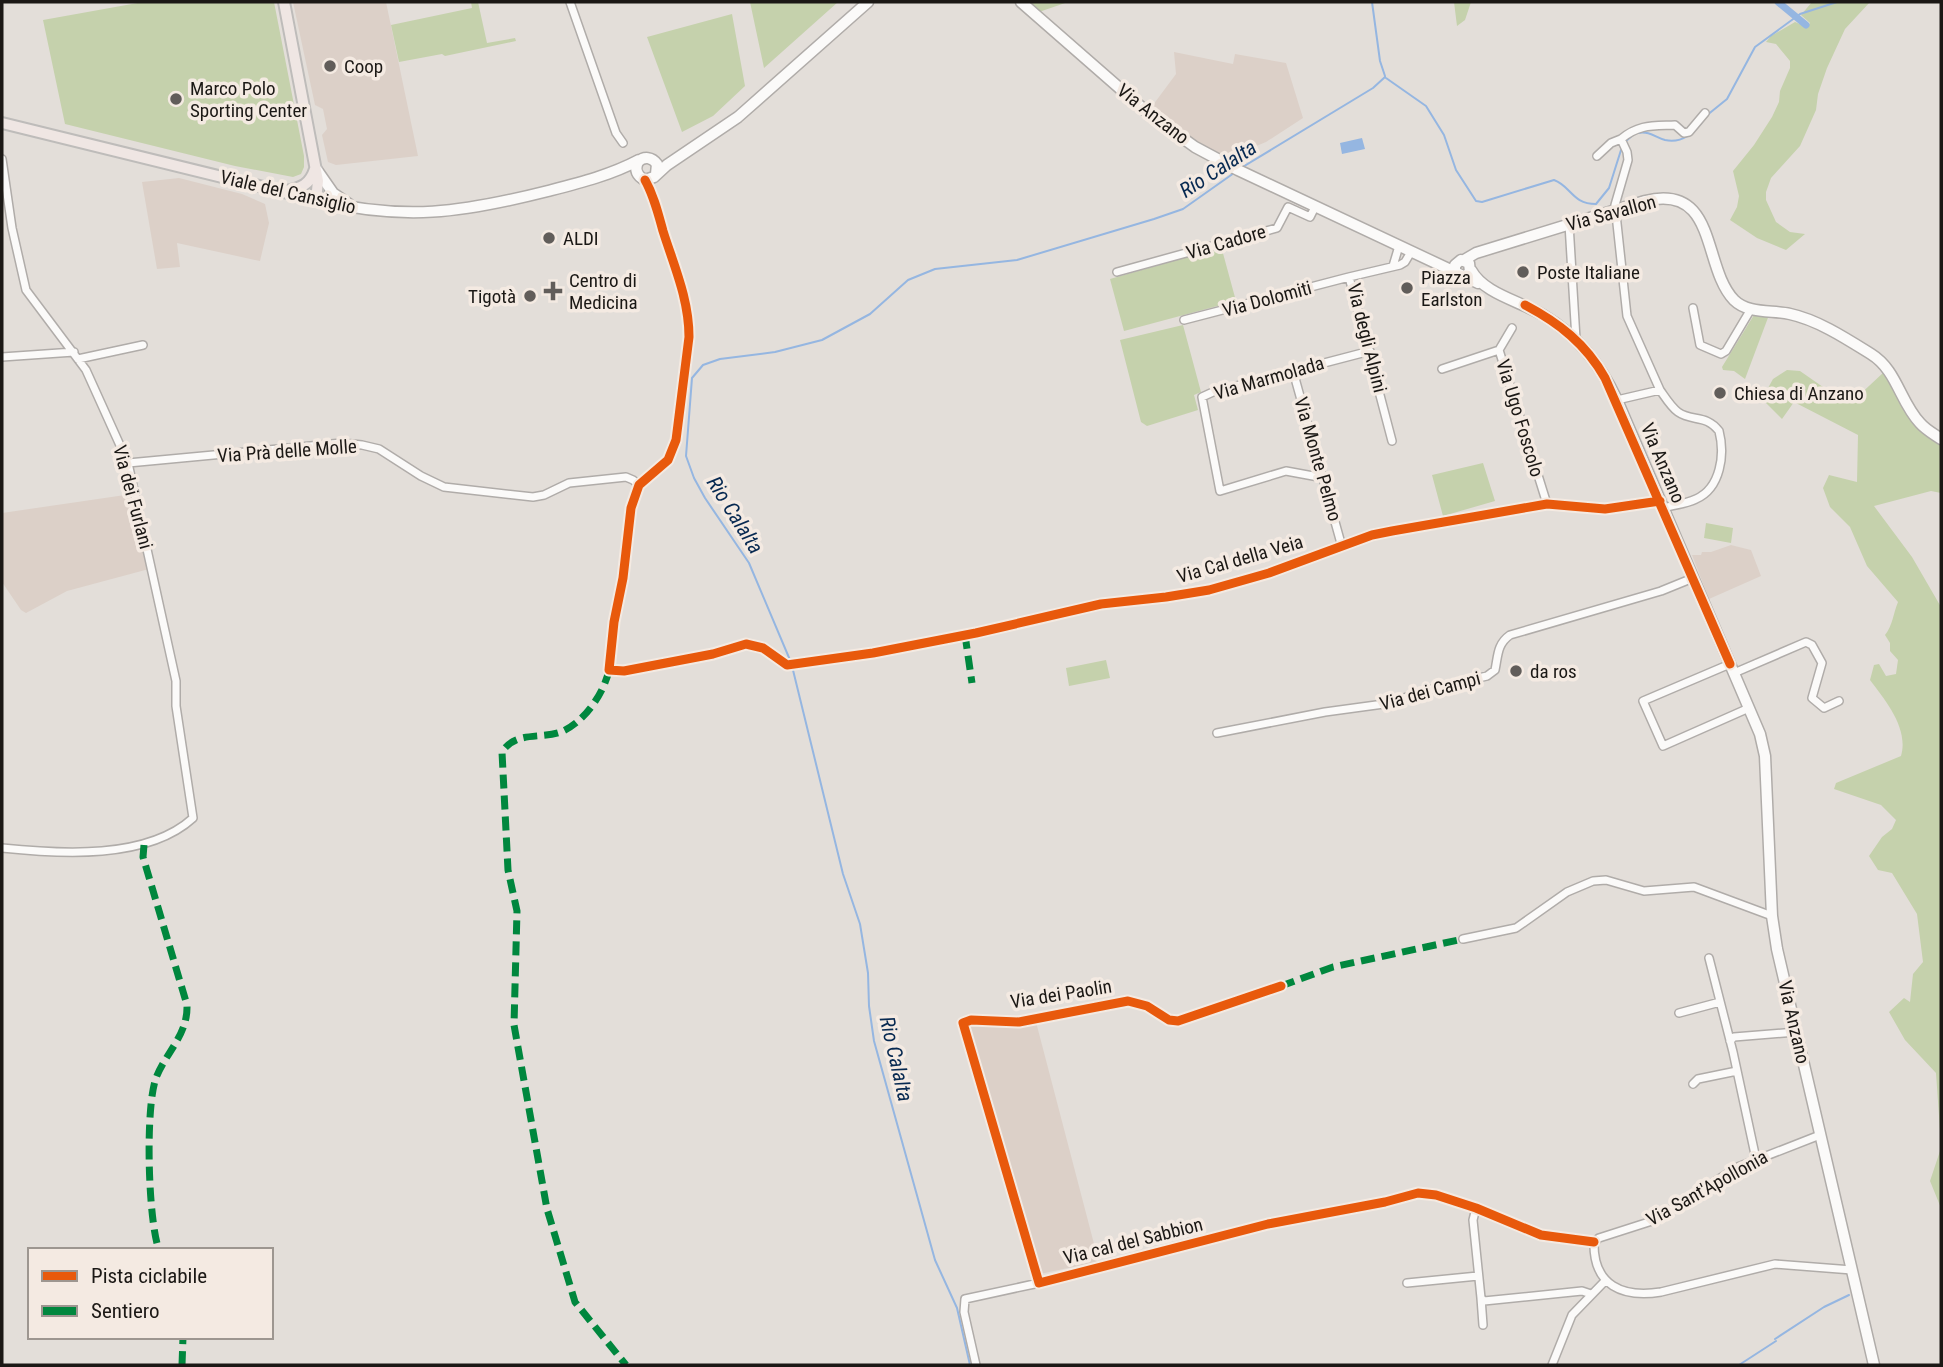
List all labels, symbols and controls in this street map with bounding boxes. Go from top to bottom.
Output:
place label: Coop [344,55,383,78]
marker: Coop [322,58,338,74]
place label: Marco Polo Sporting Center [190,77,307,122]
street label: Via Anzano [1112,79,1194,149]
marker: Marco Polo Sporting Center [168,91,184,107]
water label: Rio Calalta [1175,135,1261,203]
street label: Viale del Cansiglio [218,165,358,219]
street label: Via Savallon [1564,190,1658,236]
street label: Via Cadore [1184,220,1269,264]
place label: ALDI [563,227,599,250]
marker: ALDI [541,230,557,246]
place label: Poste Italiane [1537,261,1640,284]
marker: Poste Italiane [1515,264,1531,280]
place label: Piazza Earlston [1421,266,1483,311]
place label: Centro di Medicina [569,269,638,314]
street label: Via Dolomiti [1220,276,1314,322]
marker: Piazza Earlston [1399,280,1415,296]
marker: Centro di Medicina [543,281,563,301]
street label: Via degli Alpini [1342,281,1392,395]
place label: Tigotà [468,285,516,308]
marker: Tigotà [522,288,538,304]
street label: Via Marmolada [1211,351,1327,405]
street label: Via Ugo Foscolo [1491,356,1549,480]
place label: Chiesa di Anzano [1734,382,1864,405]
marker: Chiesa di Anzano [1712,385,1728,401]
street label: Via Monte Pelmo [1289,394,1347,524]
street label: Via Anzano [1636,419,1690,507]
street label: Via Prà delle Molle [217,435,358,467]
street label: Via dei Furlani [108,443,158,551]
water label: Rio Calalta [702,472,768,558]
street label: Via Cal della Veia [1174,530,1306,588]
place label: da ros [1530,660,1577,683]
marker: da ros [1508,663,1524,679]
street label: Via dei Campi [1377,667,1483,715]
street label: Via dei Paolin [1009,975,1113,1013]
street label: Via Anzano [1773,978,1815,1066]
water label: Rio Calalta [875,1014,917,1104]
street label: Via Sant'Apollonia [1642,1145,1772,1231]
street label: Via cal del Sabbion [1061,1213,1205,1269]
legend [28,1248,273,1339]
text: Pista ciclabile [91,1264,207,1288]
text: Sentiero [91,1299,160,1323]

